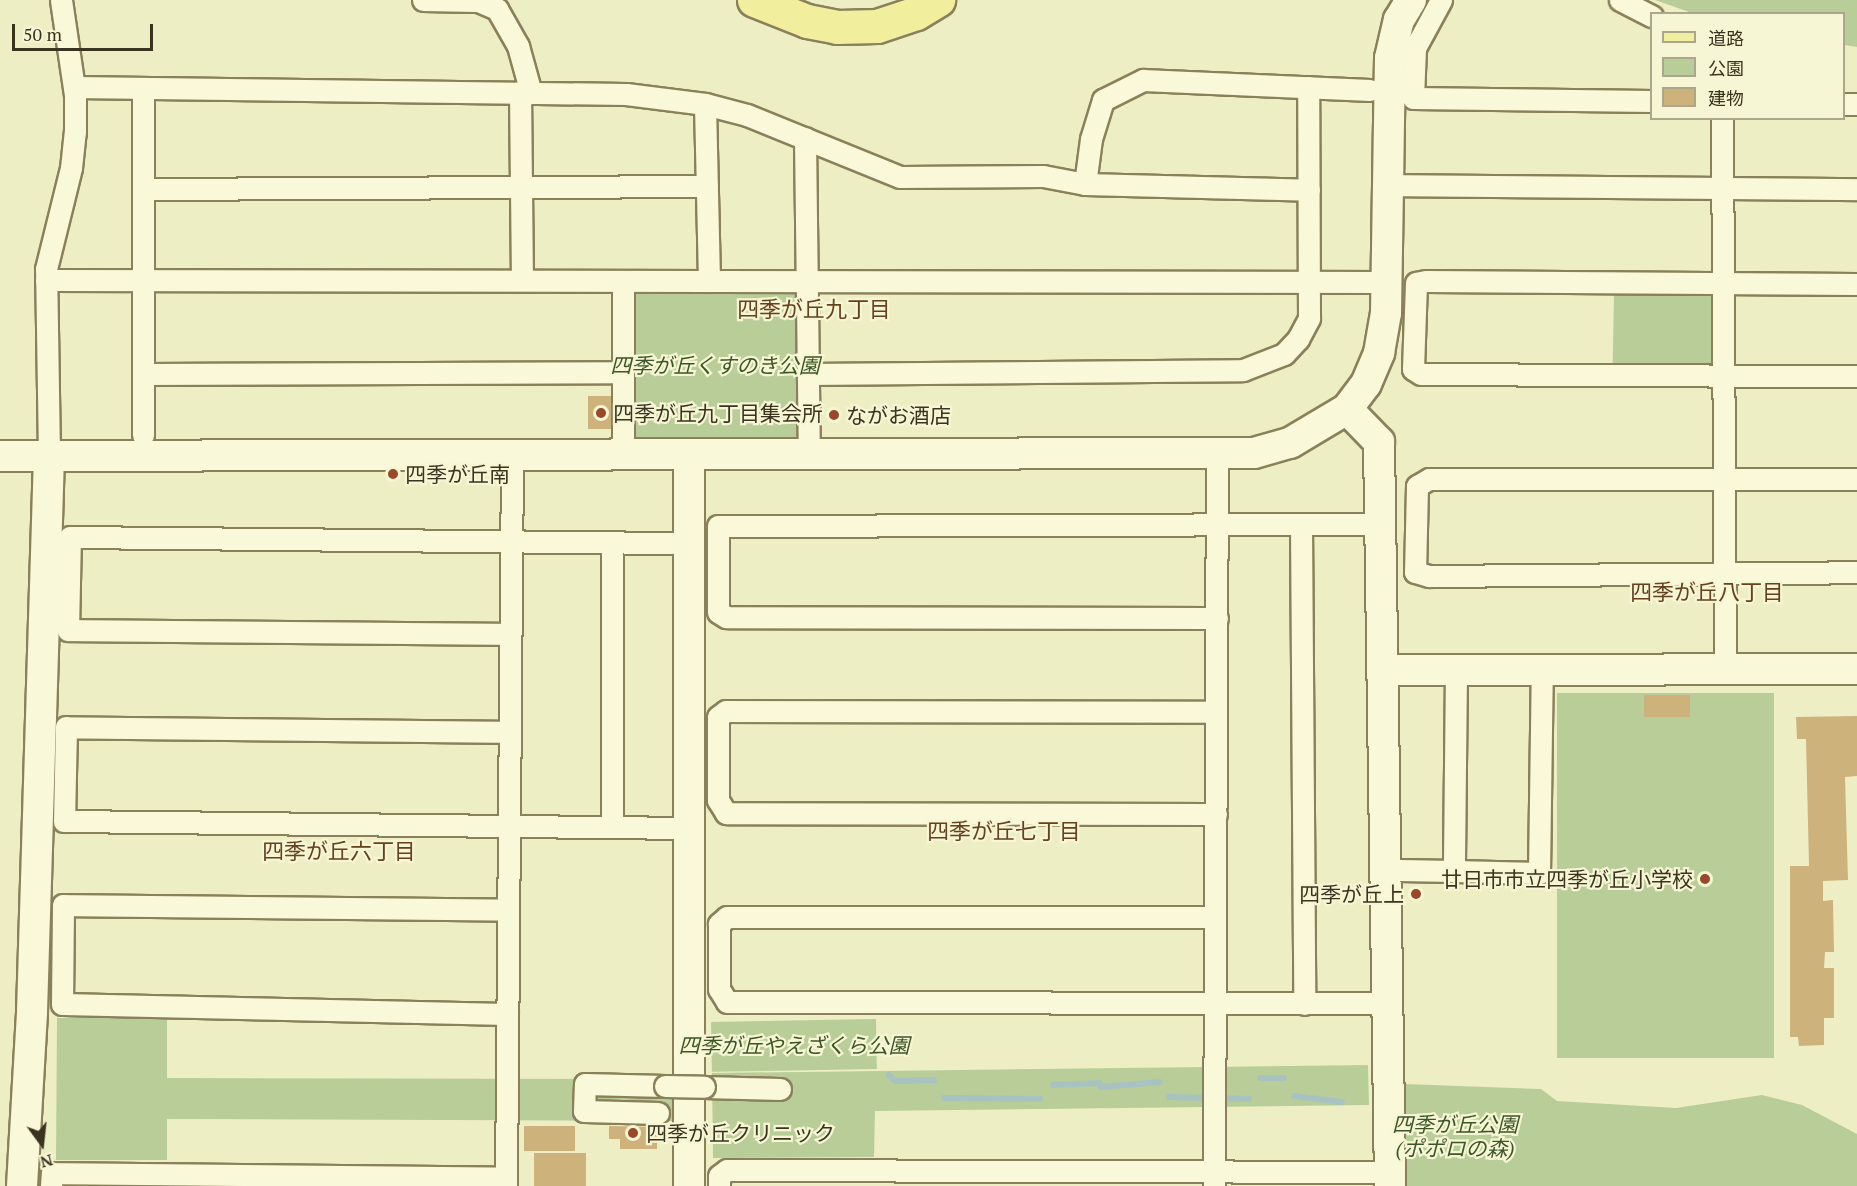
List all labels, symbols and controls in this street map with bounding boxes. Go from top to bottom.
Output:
scale bar [15,12,156,50]
legend [1650,12,1845,120]
text: 50 m [23,22,62,46]
text: 道路 [1708,26,1744,50]
text: 公園 [1708,56,1744,80]
text: 建物 [1708,86,1744,110]
district label: 四季が丘九丁目 [737,296,891,322]
park label: 四季が丘くすのき公園 [610,352,820,378]
place label: 四季が丘九丁目集会所 [613,400,823,426]
place label: ながお酒店 [846,402,951,428]
marker: 四季が丘九丁目集会所 [594,406,608,420]
marker: ながお酒店 [827,408,841,422]
place label: 四季が丘南 [405,461,510,487]
marker: 四季が丘南 [386,467,400,481]
district label: 四季が丘八丁目 [1630,579,1784,605]
district label: 四季が丘七丁目 [927,818,1081,844]
district label: 四季が丘六丁目 [262,838,416,864]
place label: 廿日市市立四季が丘小学校 [1441,866,1693,892]
marker: 廿日市市立四季が丘小学校 [1698,872,1712,886]
place label: 四季が丘上 [1299,881,1404,907]
marker: 四季が丘上 [1409,887,1423,901]
park label: 四季が丘やえざくら公園 [679,1032,909,1058]
park label: 四季が丘公園 (ポポロの森) [1392,1111,1518,1161]
north arrow [12,1114,72,1174]
place label: 四季が丘クリニック [646,1120,835,1146]
marker: 四季が丘クリニック [624,1124,642,1142]
text: N [38,1149,55,1174]

